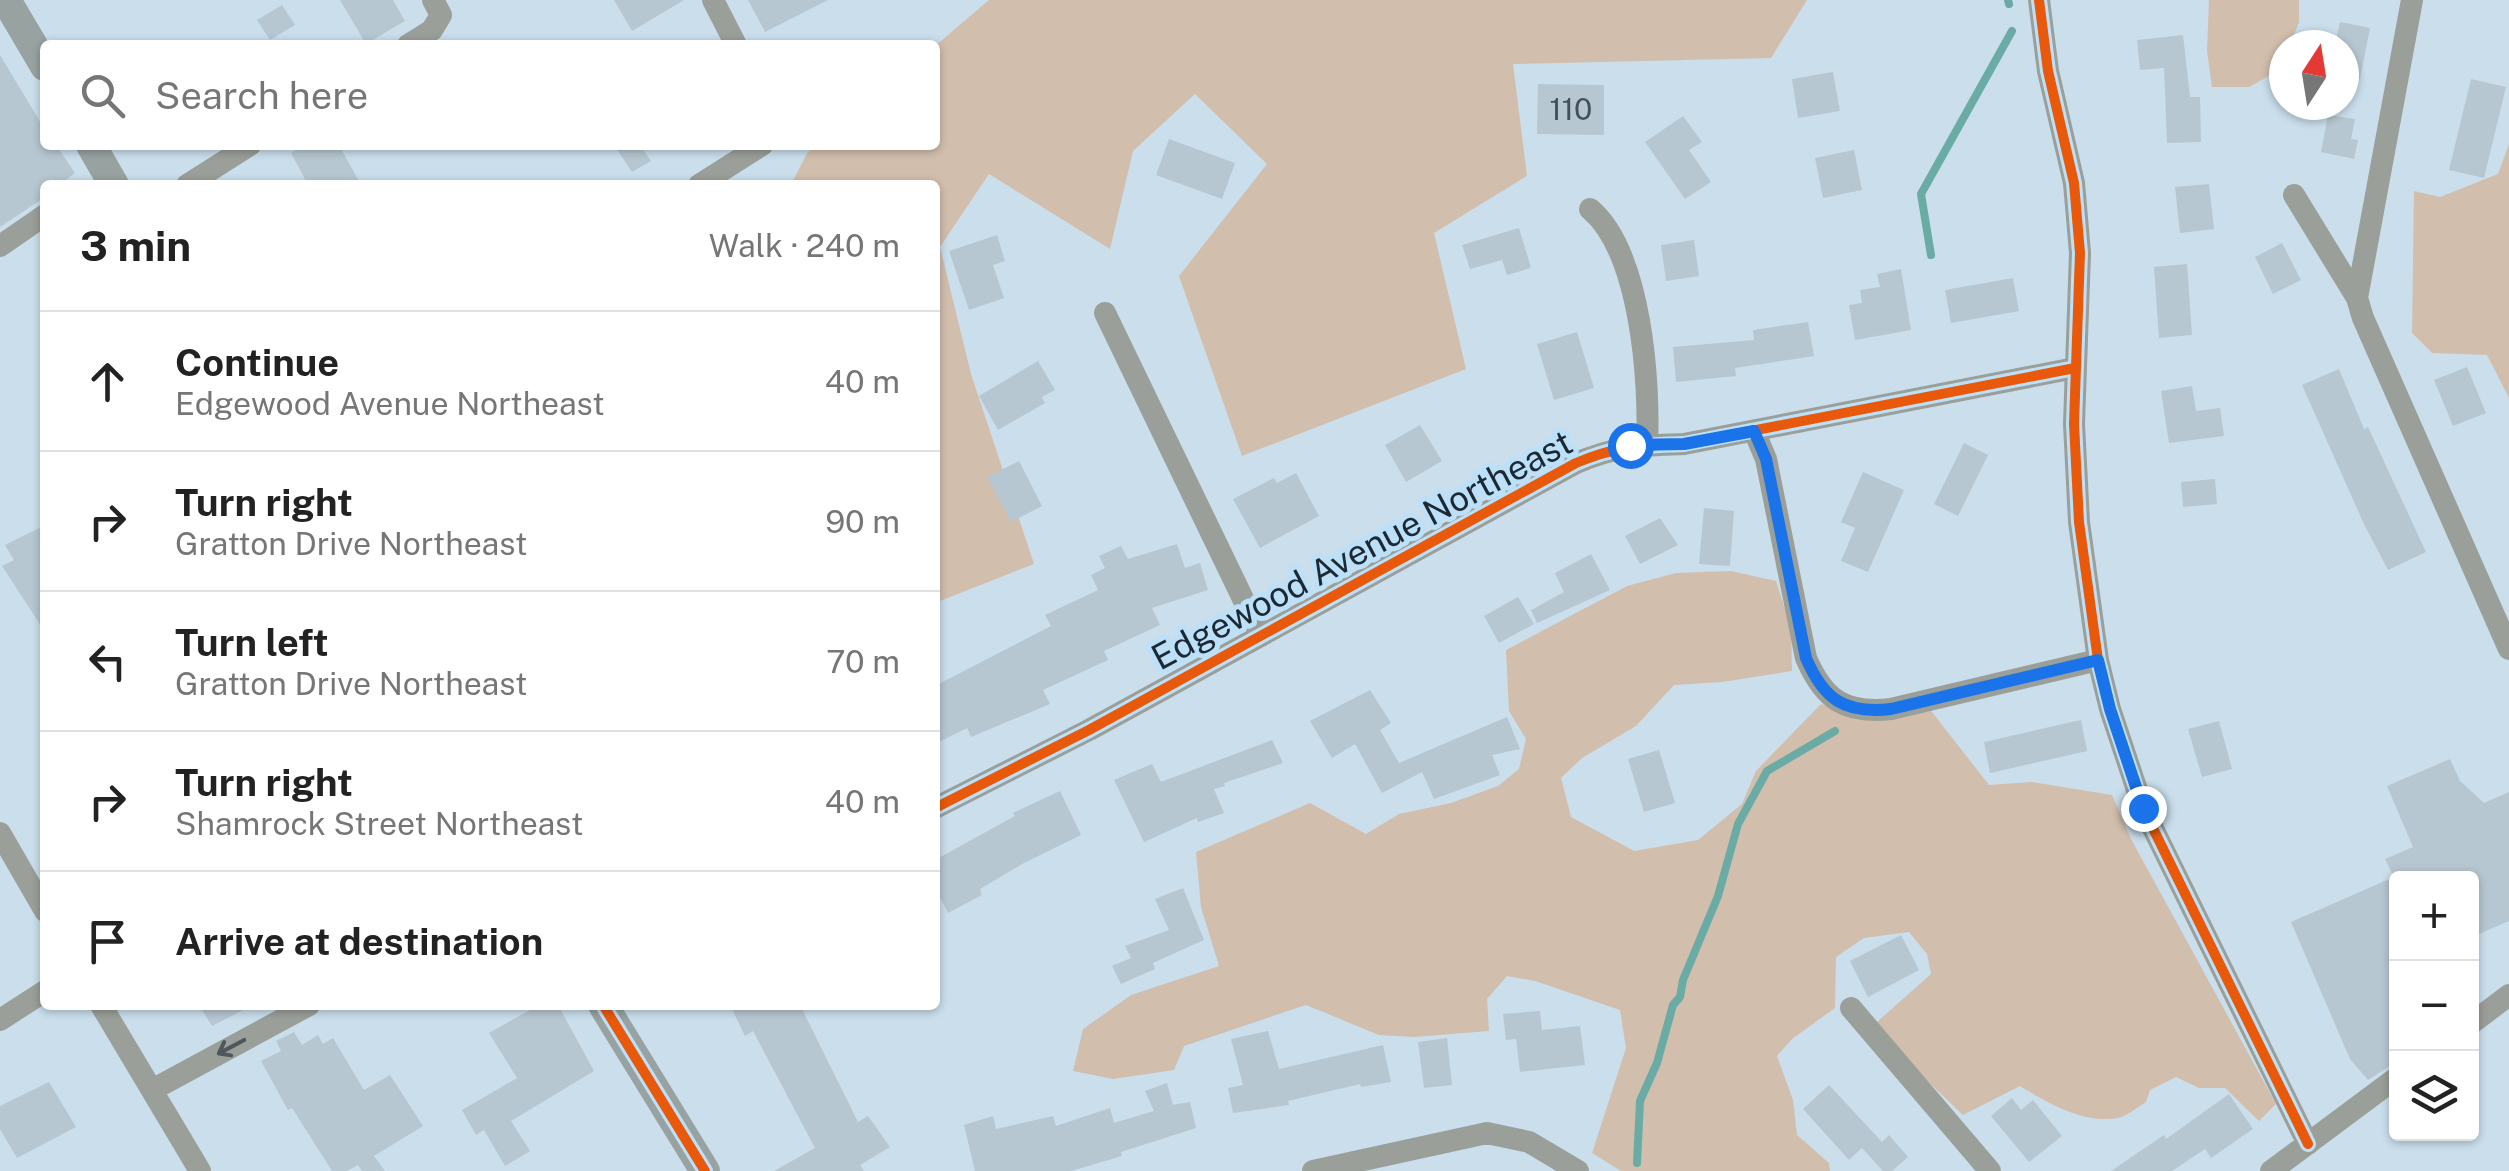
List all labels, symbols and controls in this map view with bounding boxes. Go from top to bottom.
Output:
north arrow [2269,30,2359,120]
search box [40,40,940,150]
icon: search [75,68,130,123]
text: Search here [155,73,368,118]
house number: 110 [1550,91,1592,127]
text: 3 min [80,221,191,270]
text: Walk · 240 m [709,227,900,264]
text: Continue [175,340,339,385]
icon: ahead [80,354,135,409]
text: 40 m [825,363,900,400]
text: Edgewood Avenue Northeast [175,385,605,422]
street label: Edgewood Avenue Northeast [1145,421,1579,678]
route start [1608,423,1654,469]
text: Turn right [175,480,353,525]
icon: right [80,494,135,549]
text: 90 m [825,503,900,540]
text: Gratton Drive Northeast [175,525,527,562]
text: Turn left [175,620,329,665]
icon: left [80,634,135,689]
text: 70 m [826,643,900,680]
text: Gratton Drive Northeast [175,665,527,702]
text: Turn right [175,760,353,805]
icon: right [80,774,135,829]
text: 40 m [825,783,900,820]
route end [2121,786,2167,832]
text: Shamrock Street Northeast [175,805,583,842]
map controls [2389,871,2479,1141]
button: + [2389,871,2479,961]
icon: arrive [80,914,135,969]
text: Arrive at destination [175,919,543,964]
button: − [2389,961,2479,1051]
one-way arrow [216,1038,246,1058]
button: layers [2389,1051,2479,1141]

